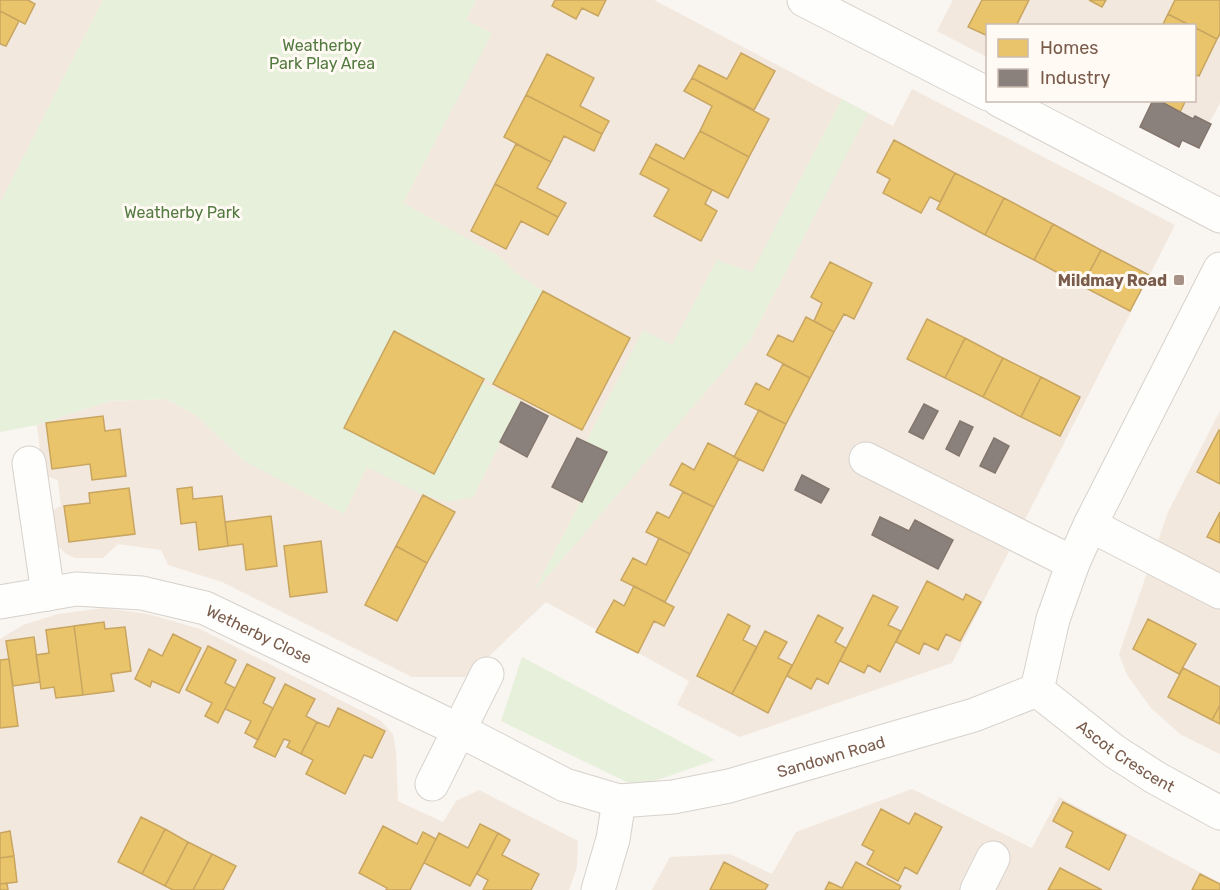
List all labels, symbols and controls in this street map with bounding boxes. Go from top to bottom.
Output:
legend [986,24,1196,102]
park label: Weatherby Park Play Area [269,36,375,73]
text: Homes [1040,37,1098,59]
text: Industry [1040,67,1110,89]
park label: Weatherby Park [124,203,241,222]
place label: Mildmay Road [1058,271,1167,290]
marker: Mildmay Road [1172,273,1186,287]
street label: Wetherby Close [203,601,315,667]
street label: Ascot Crescent [1073,716,1178,796]
street label: Sandown Road [775,732,887,781]

